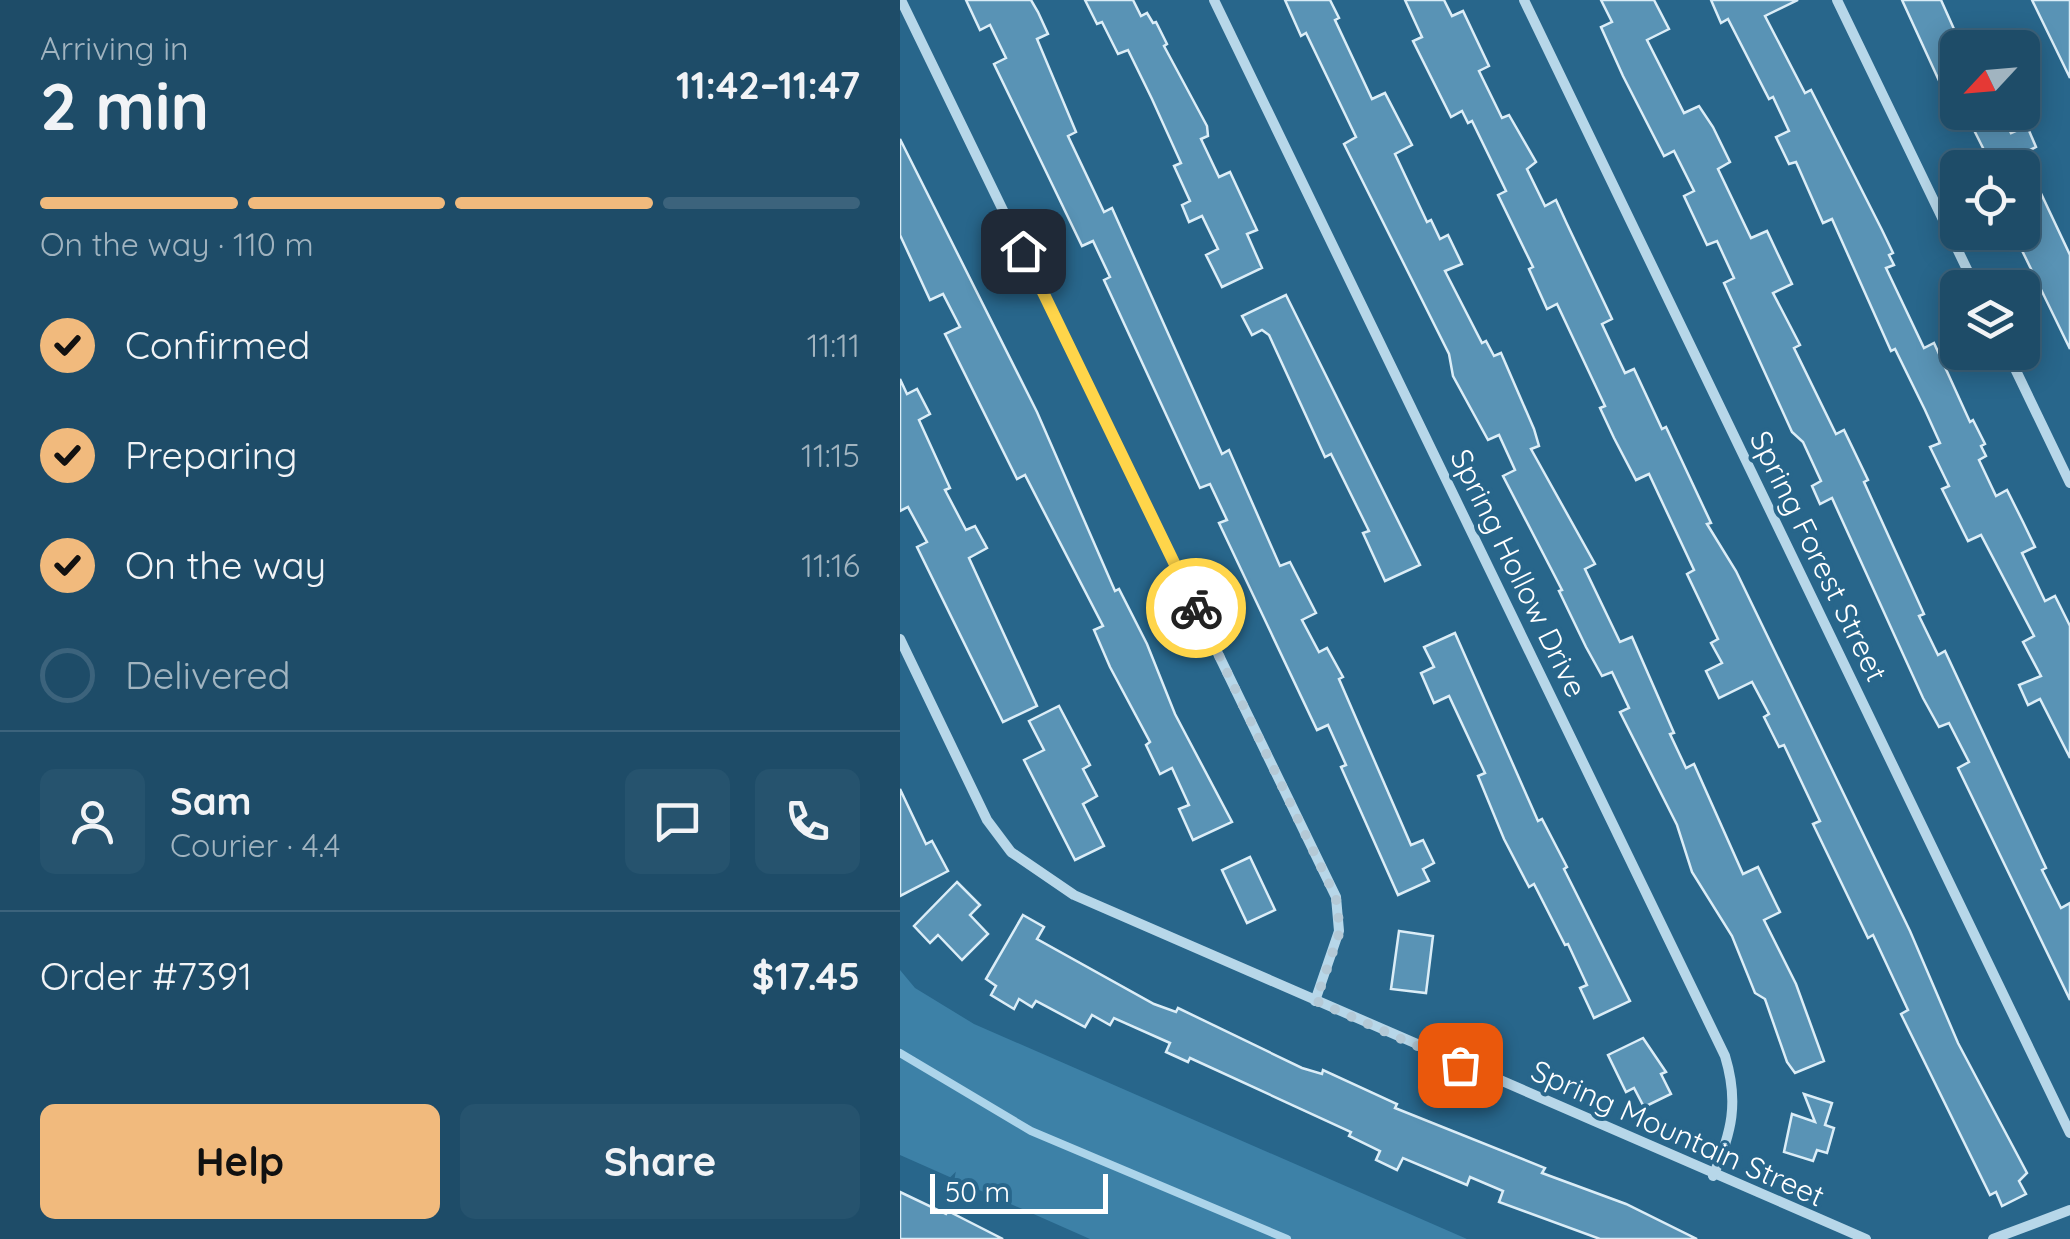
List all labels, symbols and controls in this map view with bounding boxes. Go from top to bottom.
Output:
text: Arriving in [40,28,189,68]
north arrow [1940,30,2040,130]
map controls [1940,30,2040,370]
text: 11:42–11:47 [676,61,860,109]
text: 2 min [40,65,209,146]
button: locate [1940,150,2040,250]
pin [981,209,1066,294]
text: On the way · 110 m [40,224,314,264]
icon: home [996,224,1051,279]
button: layers [1940,270,2040,370]
icon: check [40,318,95,373]
text: Confirmed [125,321,310,369]
text: 11:11 [807,325,860,365]
street label: Spring Forest Street [1742,424,1896,688]
icon: check [40,428,95,483]
text: Preparing [125,431,297,479]
text: 11:15 [801,435,860,475]
street label: Spring Hollow Drive [1442,443,1596,703]
icon: check [40,538,95,593]
text: On the way [125,541,326,589]
text: 11:16 [801,545,860,585]
courier [1146,558,1246,658]
icon: bike [1169,581,1224,636]
text: Delivered [125,651,291,699]
button: person [40,769,145,874]
button: chat [625,769,730,874]
button: phone [755,769,860,874]
text: Sam [170,777,252,825]
text: Courier · 4.4 [170,825,340,865]
text: Order #7391 [40,952,252,1000]
text: $17.45 [752,952,860,1000]
pin [1418,1023,1503,1108]
icon: bag [1433,1038,1488,1093]
street label: Spring Mountain Street [1526,1051,1830,1215]
button: Help [40,1104,440,1219]
button: Share [460,1104,860,1219]
scale bar [930,1169,1108,1214]
text: 50 m [945,1174,1010,1209]

